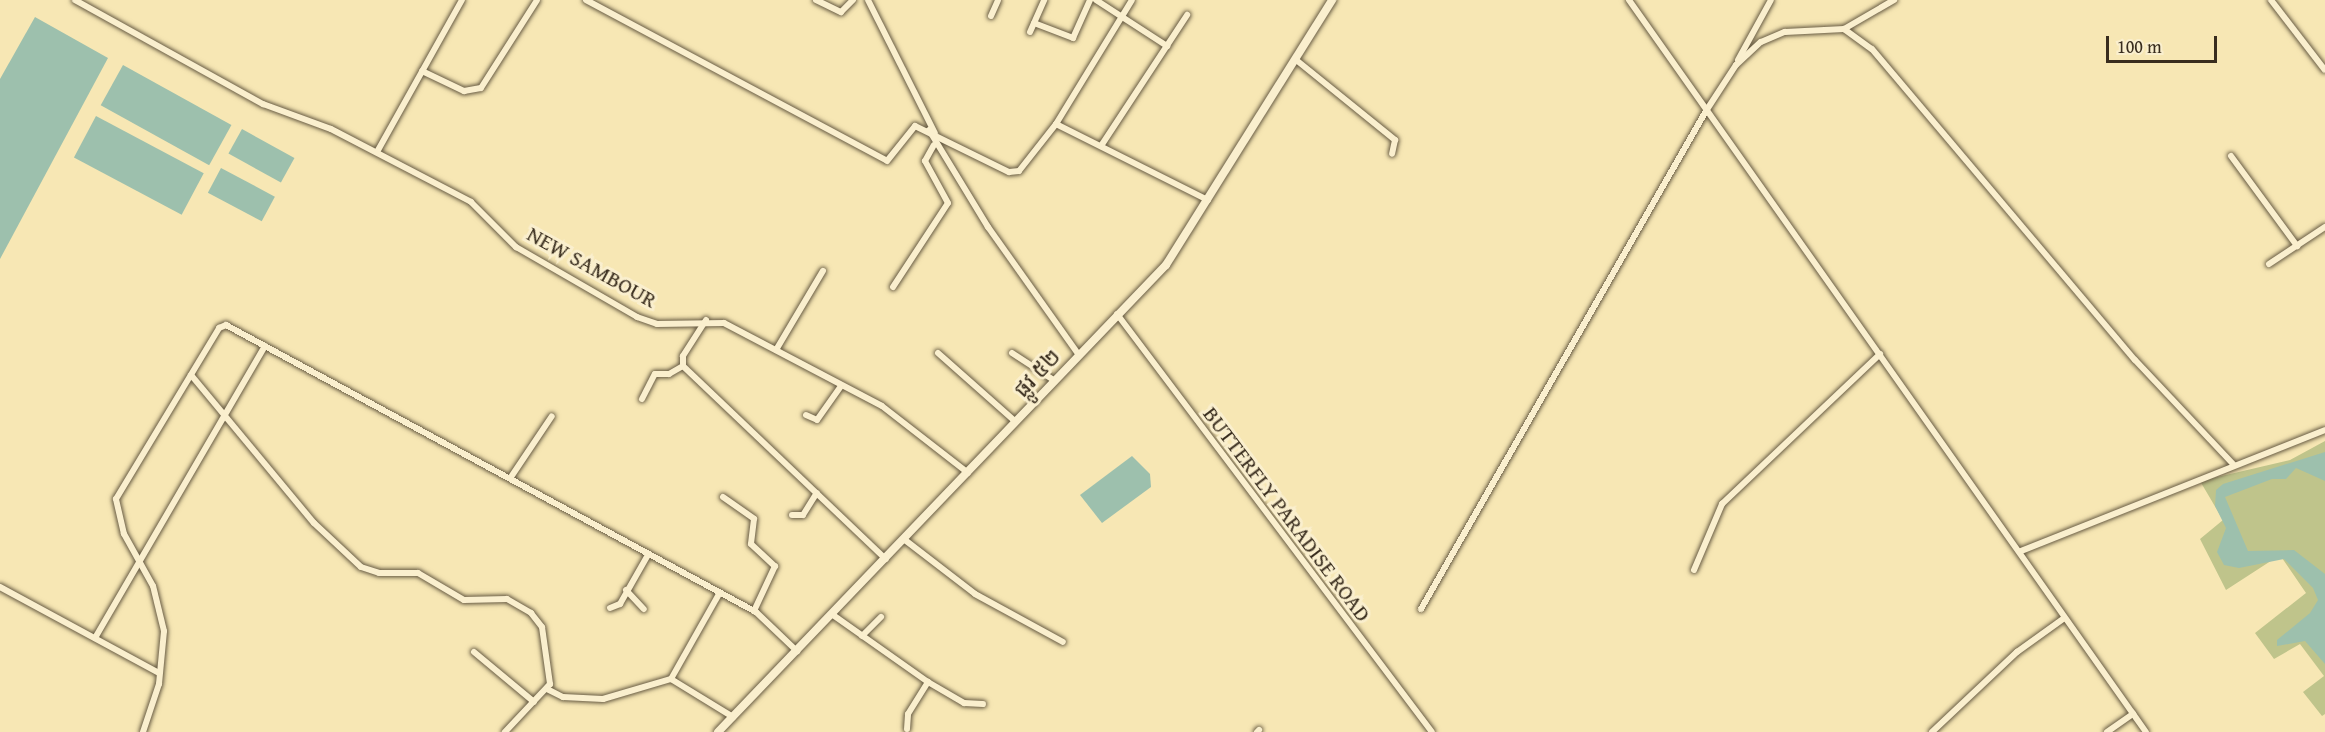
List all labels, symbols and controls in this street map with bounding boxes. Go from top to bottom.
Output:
scale bar [2109,24,2220,62]
text: 100 m [2117,33,2162,60]
street label: NEW SAMBOUR [523,221,661,313]
street label: ផ្លូវ ៥២ [1008,343,1066,403]
street label: BUTTERFLY PARADISE ROAD [1198,401,1376,627]

